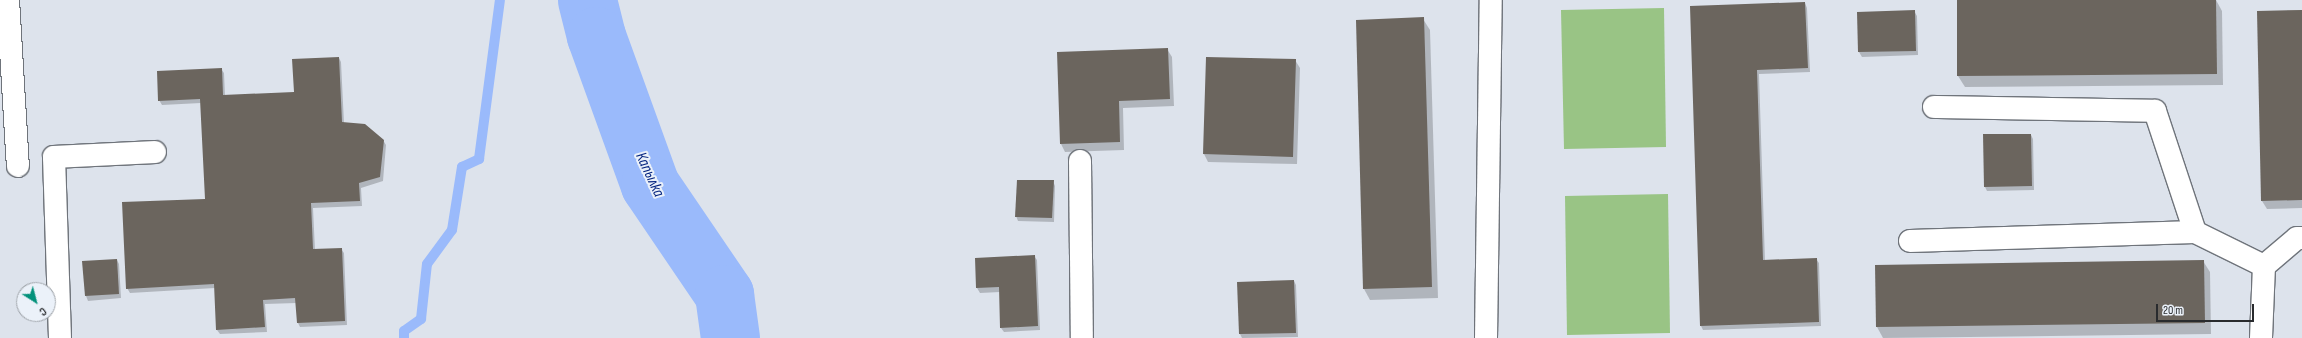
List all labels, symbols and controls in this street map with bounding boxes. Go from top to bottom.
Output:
water label: Капылка [630,150,668,200]
north arrow [16,282,56,322]
scale bar [2158,296,2256,322]
text: 20 m [2163,303,2183,318]
text: С [37,304,49,318]

